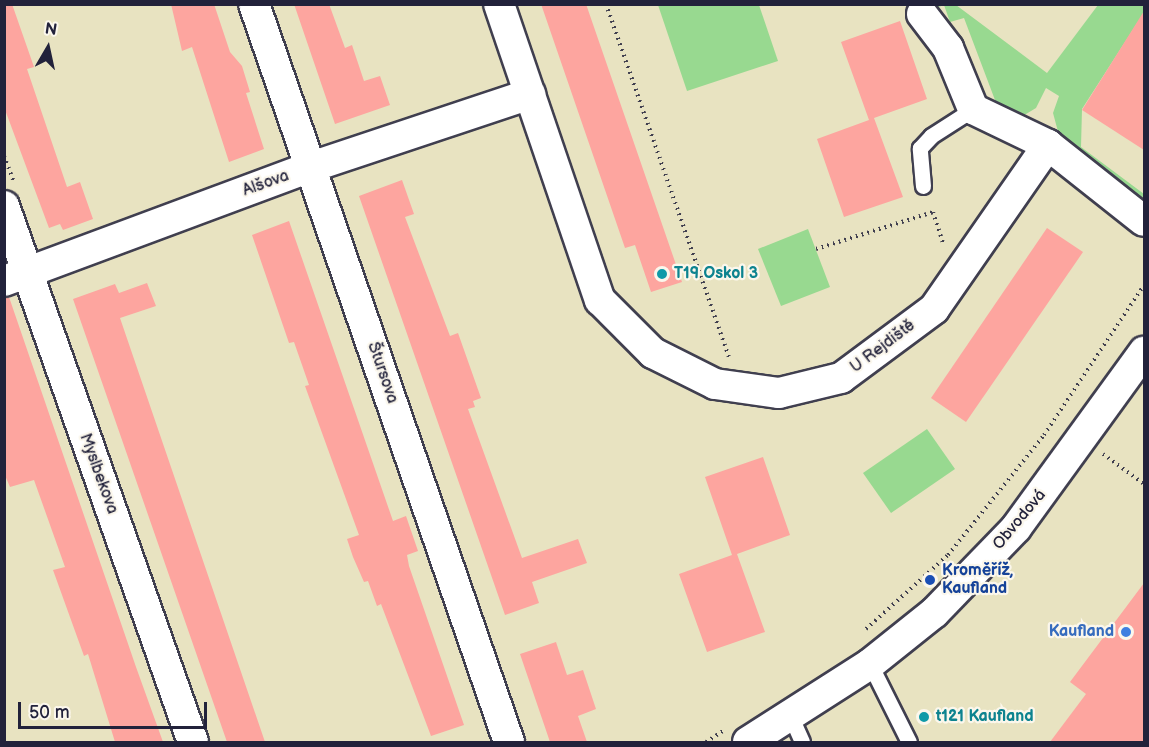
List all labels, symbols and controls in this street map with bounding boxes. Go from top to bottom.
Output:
north arrow [18,18,78,78]
text: N [43,19,58,40]
street label: Alšova [240,167,292,201]
place label: T19 Oskol 3 [674,264,758,284]
marker: T19 Oskol 3 [655,267,669,281]
street label: U Rejdiště [847,317,919,377]
street label: Štursova [363,340,401,406]
street label: Myslbekova [75,431,121,517]
street label: Obvodová [989,486,1051,554]
place label: Kroměříž, Kaufland [942,561,1013,599]
marker: Kroměříž, Kaufland [923,573,937,587]
place label: Kaufland [1049,622,1114,642]
marker: Kaufland [1119,625,1133,639]
scale bar [21,690,210,728]
text: 50 m [29,702,70,723]
place label: t121 Kaufland [936,707,1034,727]
marker: t121 Kaufland [917,710,931,724]

